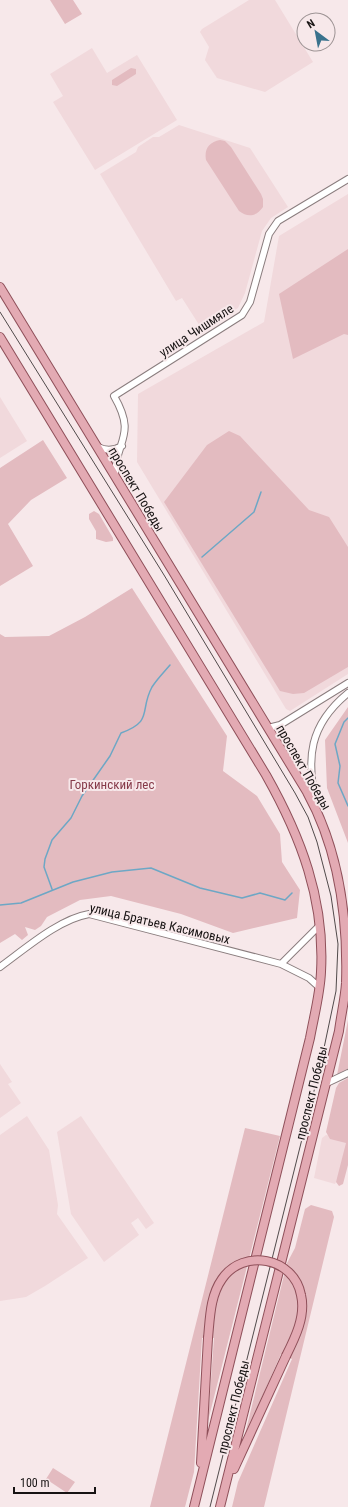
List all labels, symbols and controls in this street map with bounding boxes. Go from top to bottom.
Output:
north arrow [296,12,336,52]
text: N [305,17,317,31]
street label: улица Чишмяле [156,301,236,360]
street label: проспект Победы [105,444,168,534]
street label: проспект Победы [273,722,334,813]
park label: Горкинский лес [70,777,154,792]
street label: улица Братьев Касимовых [88,900,232,947]
street label: проспект Победы [293,1045,330,1141]
street label: проспект Победы [215,1359,252,1455]
scale bar [14,1469,95,1495]
text: 100 m [20,1476,50,1490]

